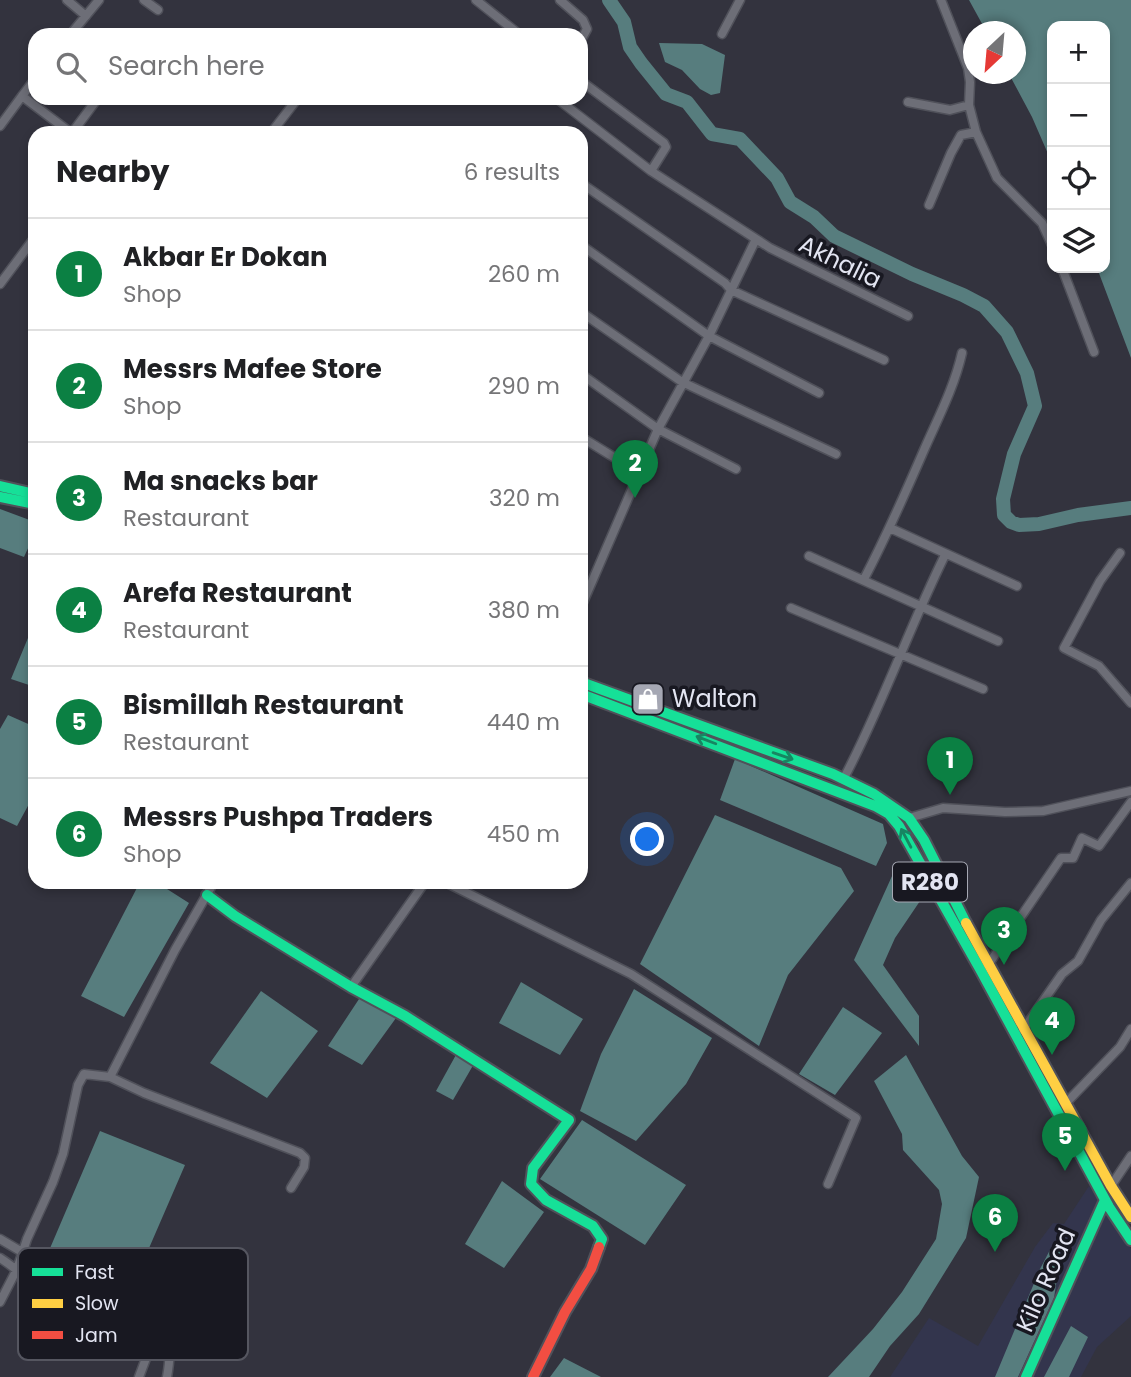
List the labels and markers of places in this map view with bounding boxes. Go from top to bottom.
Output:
pin: 2 [612,440,658,498]
shop icon: Walton [629,680,667,718]
place label: Walton [672,682,757,715]
pin: 1 [927,737,973,795]
pin: 3 [981,907,1027,965]
pin: 4 [1029,997,1075,1055]
pin: 5 [1042,1113,1088,1171]
pin: 6 [972,1194,1018,1252]

